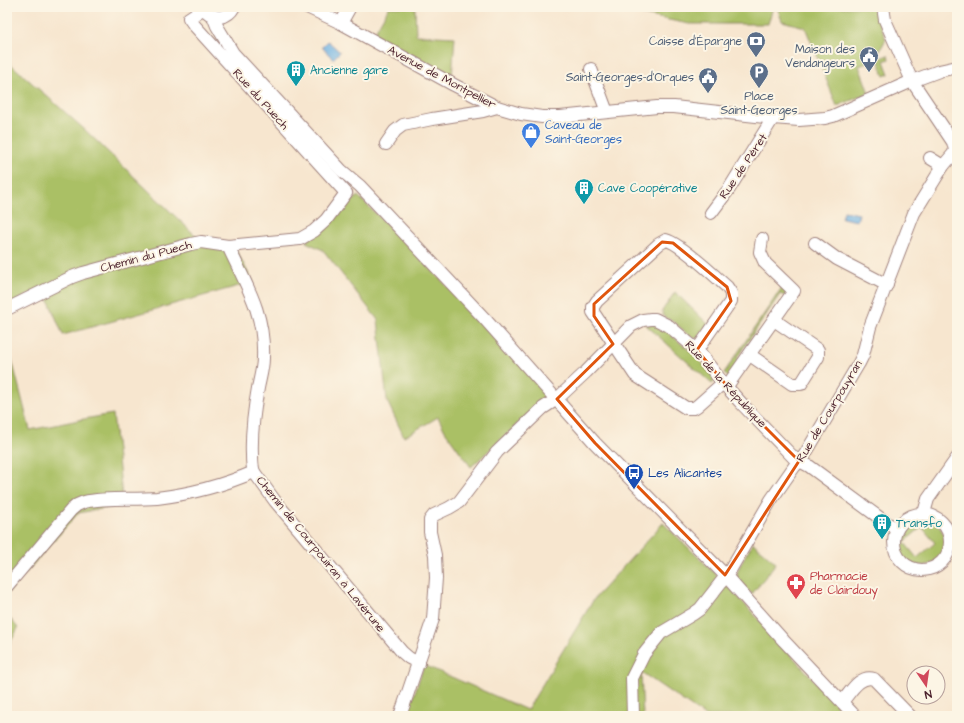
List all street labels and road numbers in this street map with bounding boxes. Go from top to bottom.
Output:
street label: Avenue de Montpellier [385,42,499,113]
street label: Rue du Puech [229,65,293,134]
street label: Rue de Péret [715,130,772,202]
street label: Chemin du Puech [99,236,194,277]
street label: Rue de la République [681,337,771,432]
street label: Rue de Courpouyran [792,357,867,466]
street label: Chemin de Courpouiran à Lavérune [252,473,389,636]

